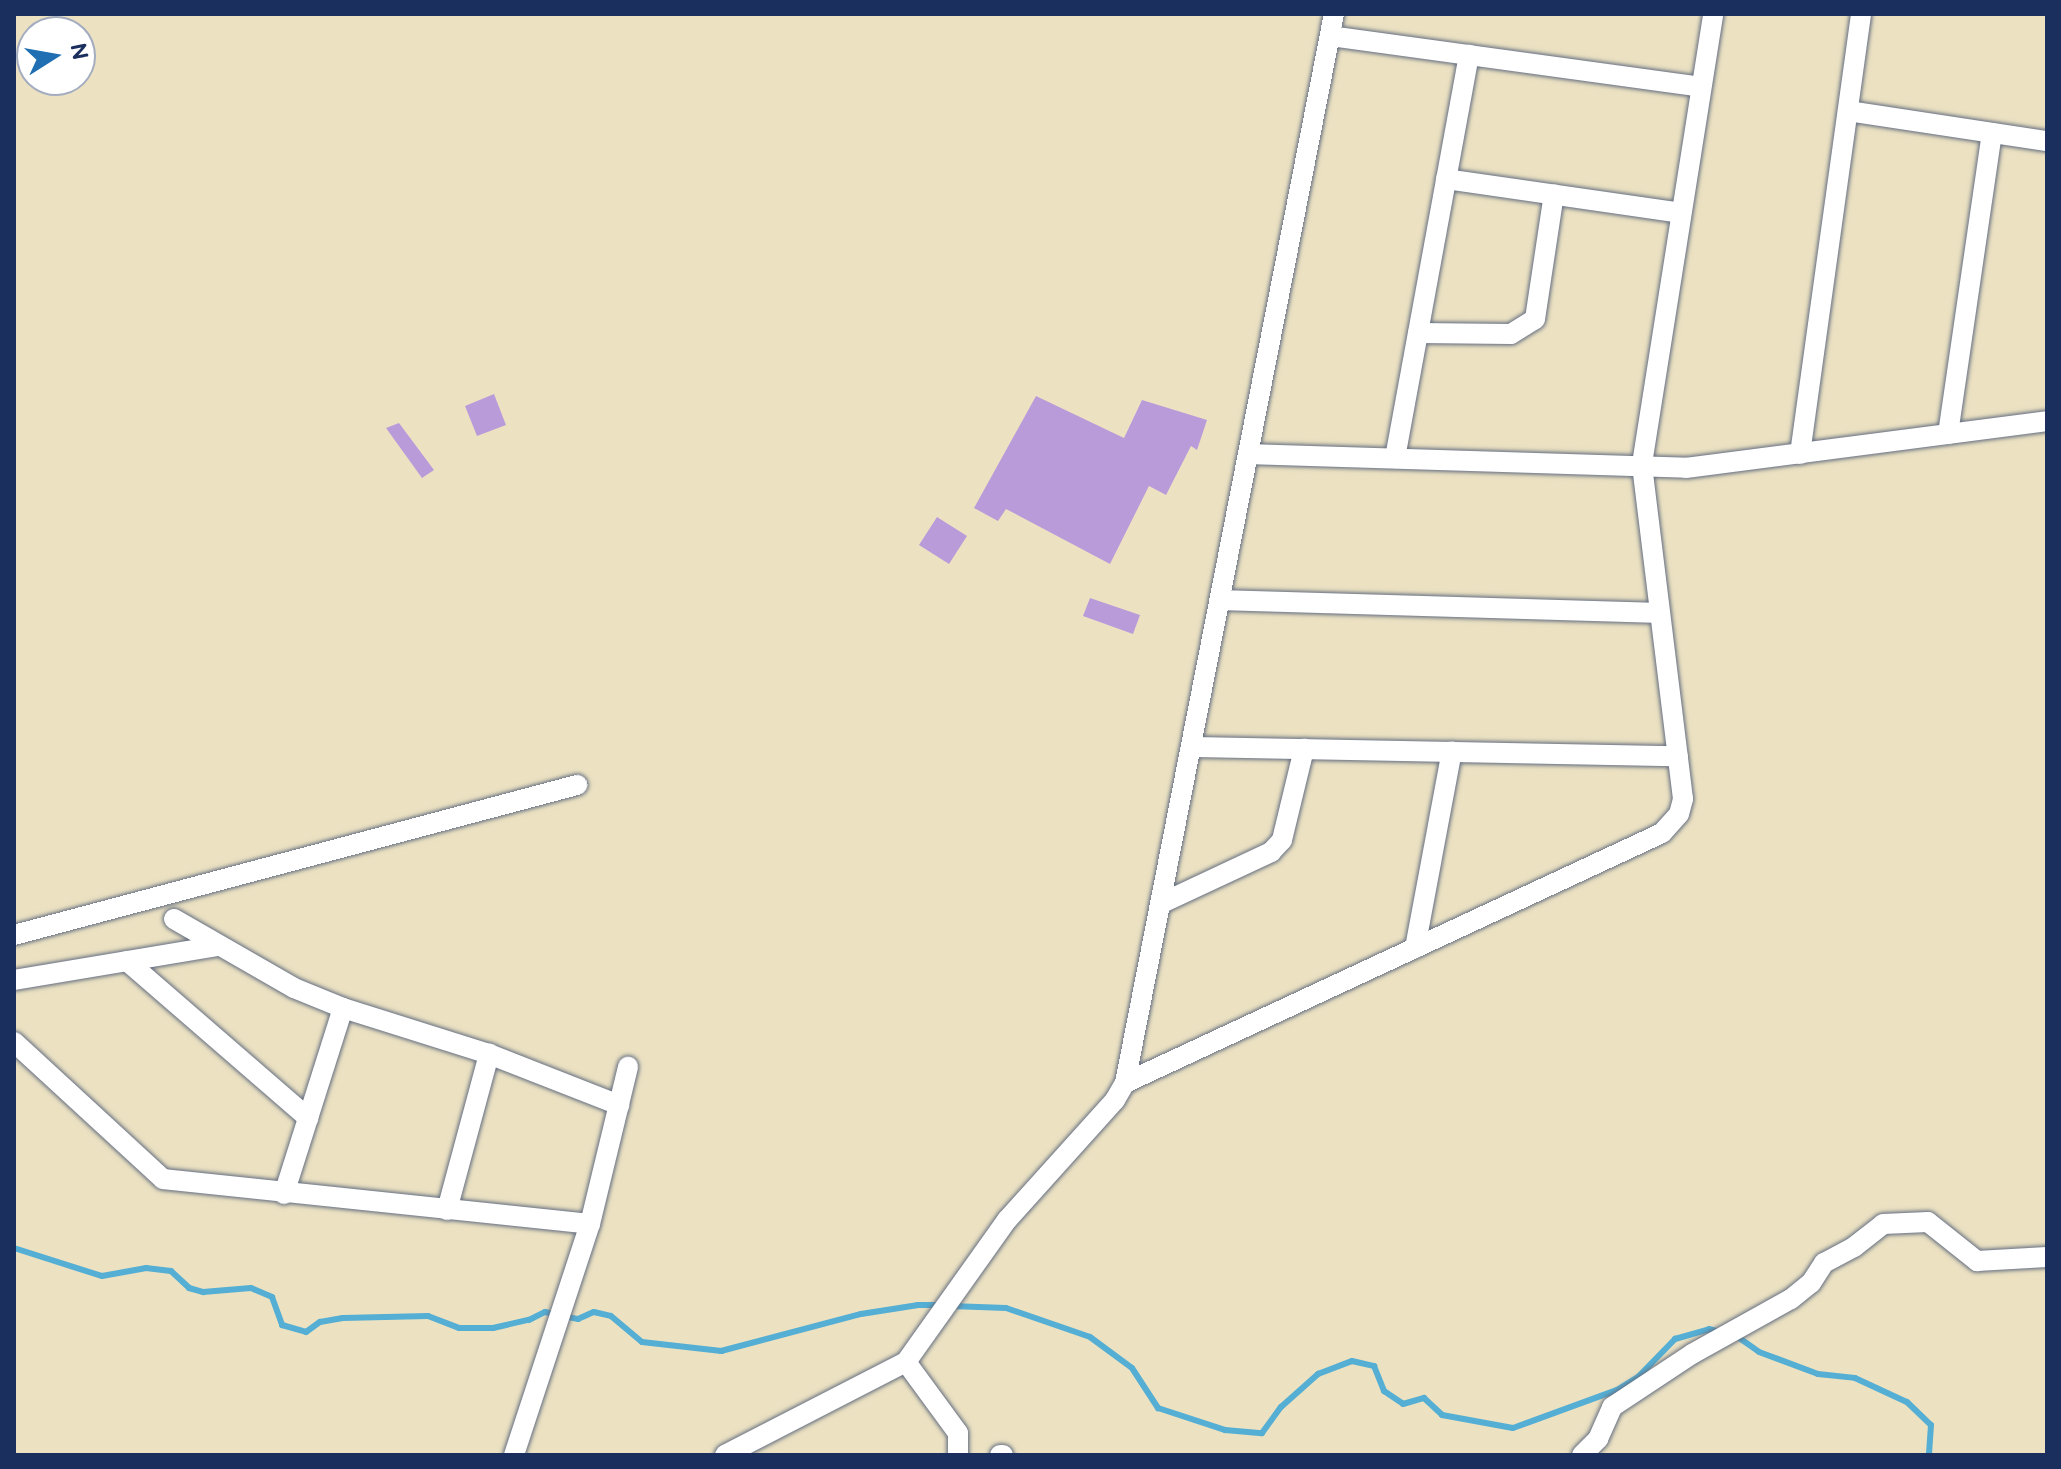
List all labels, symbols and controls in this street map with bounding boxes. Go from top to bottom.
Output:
north arrow [16,16,96,96]
text: N [63,41,93,62]

